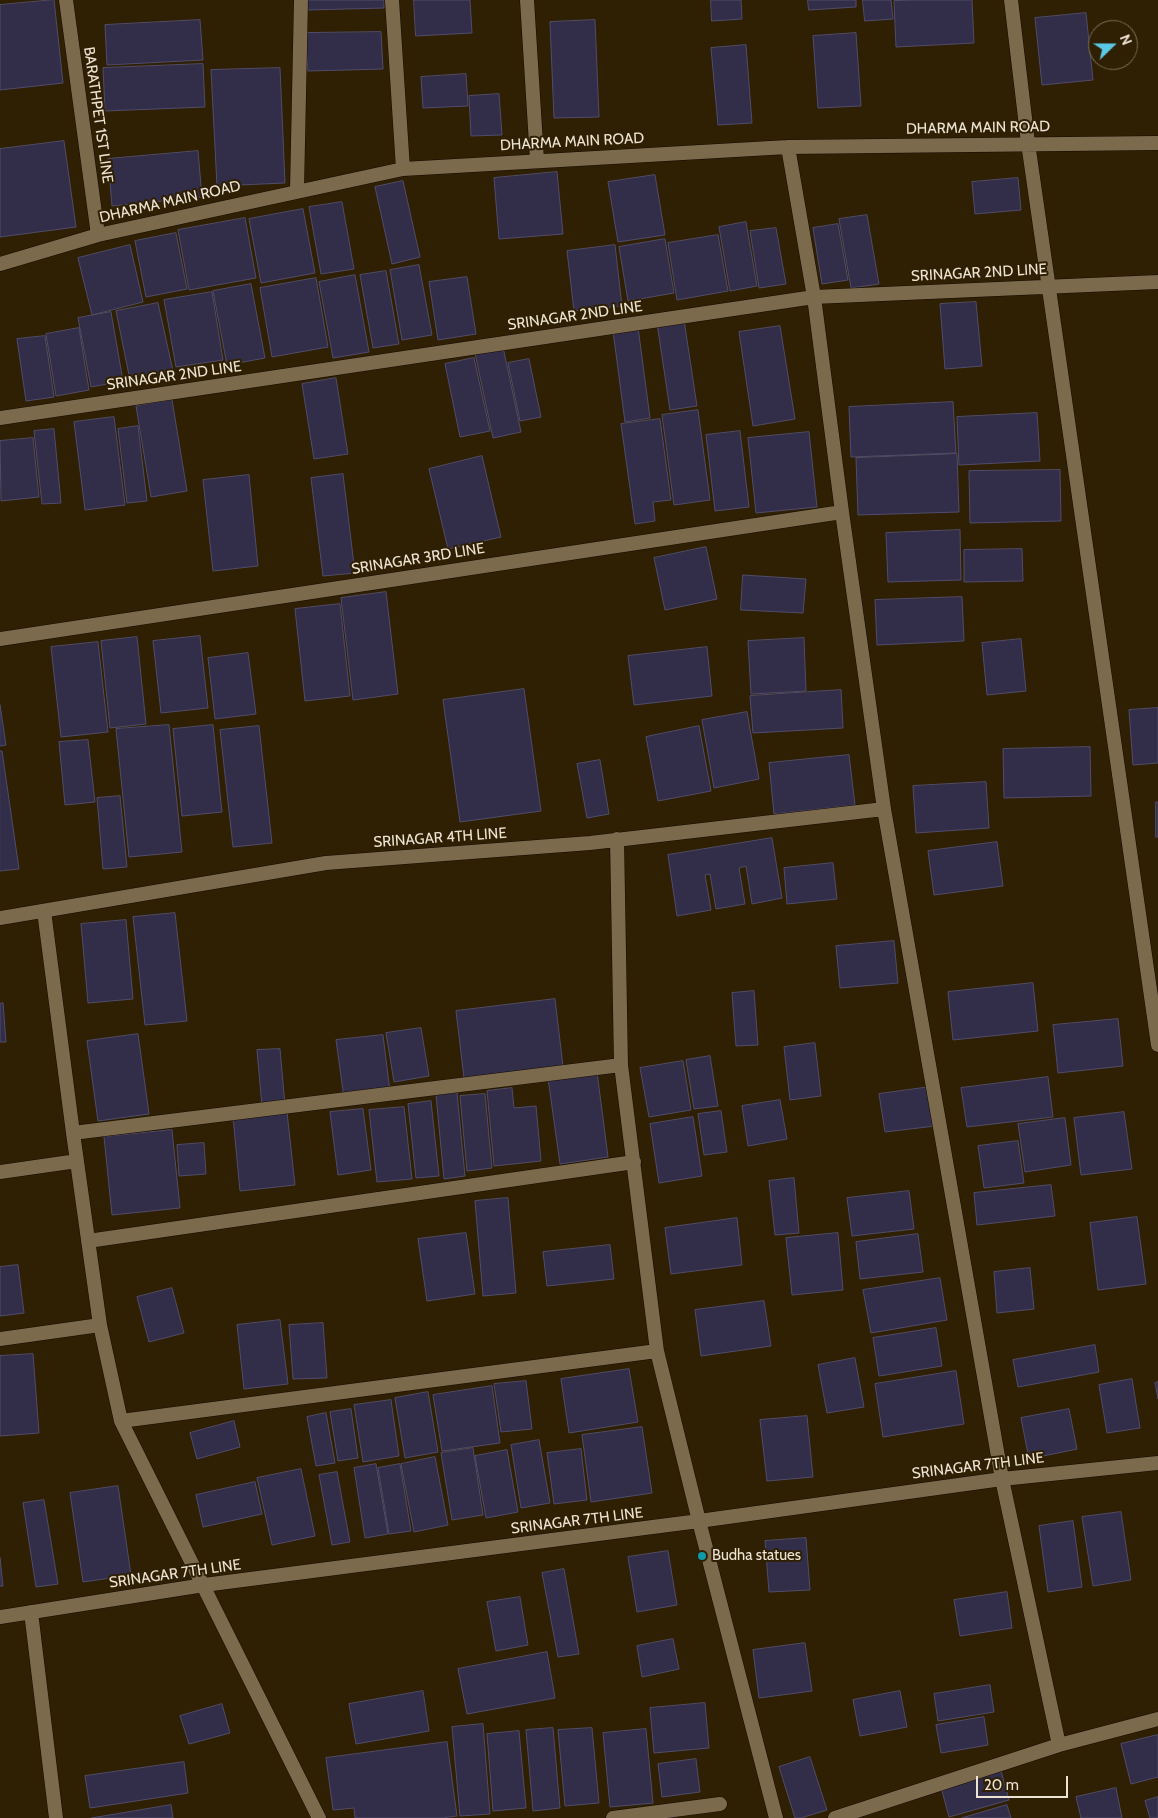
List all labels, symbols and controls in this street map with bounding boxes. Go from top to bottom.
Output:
north arrow [1088,20,1138,70]
text: N [1116,32,1136,48]
street label: BARATHPET 1ST LINE [80,46,116,184]
street label: DHARMA MAIN ROAD [906,118,1050,138]
street label: DHARMA MAIN ROAD [499,129,645,155]
street label: DHARMA MAIN ROAD [98,177,242,227]
street label: SRINAGAR 2ND LINE [911,260,1047,286]
street label: SRINAGAR 2ND LINE [506,298,644,334]
street label: SRINAGAR 2ND LINE [105,358,243,394]
street label: SRINAGAR 3RD LINE [350,540,486,578]
street label: SRINAGAR 4TH LINE [373,824,507,852]
street label: SRINAGAR 7TH LINE [911,1449,1045,1483]
street label: SRINAGAR 7TH LINE [510,1504,644,1538]
place label: Budha statues [712,1547,801,1565]
marker: Budha statues [696,1550,708,1562]
street label: SRINAGAR 7TH LINE [108,1556,242,1592]
scale bar [978,1766,1070,1798]
text: 20 m [984,1776,1019,1794]

